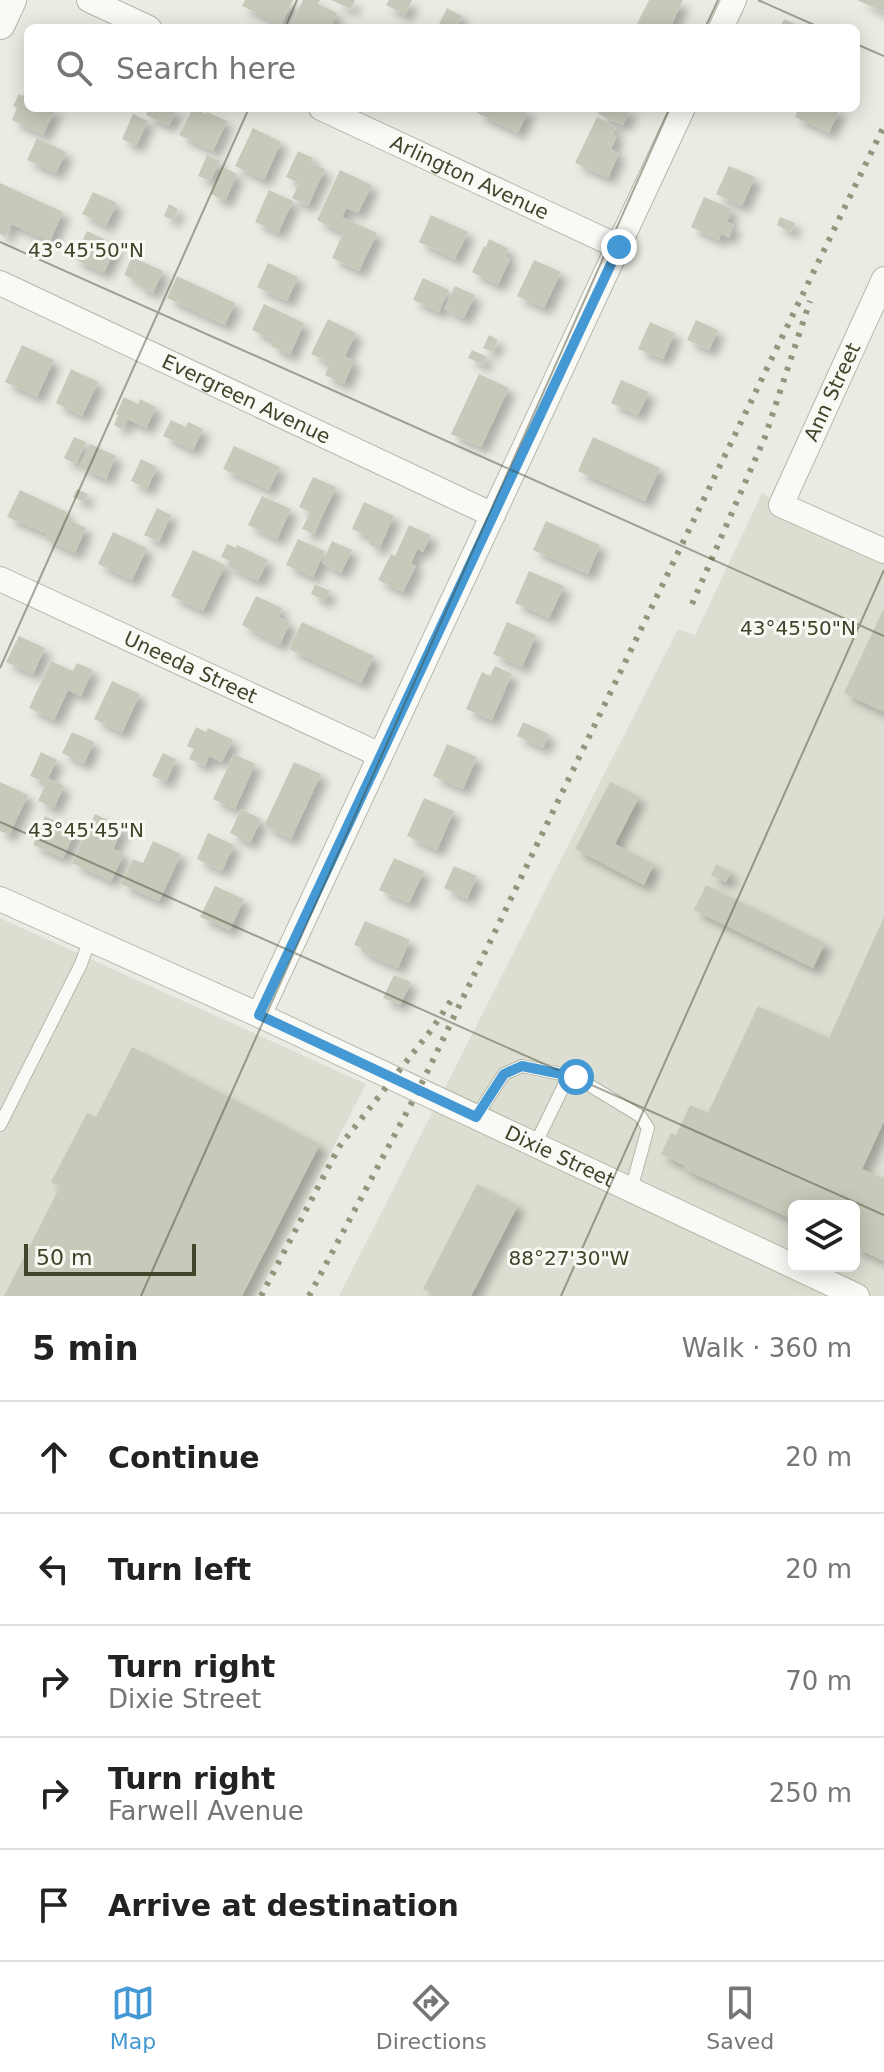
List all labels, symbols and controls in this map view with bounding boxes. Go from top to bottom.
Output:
search box [24,24,860,112]
icon: search [52,46,96,90]
text: Search here [116,51,296,86]
street label: Arlington Avenue [387,130,553,225]
route end [601,229,637,265]
text: 43°45'50"N [28,238,144,262]
street label: Ann Street [799,339,865,445]
street label: Evergreen Avenue [158,349,334,449]
text: 43°45'50"N [740,616,856,640]
street label: Uneeda Street [120,626,261,708]
text: 43°45'45"N [28,818,144,842]
route start [558,1059,594,1095]
street label: Dixie Street [501,1120,618,1192]
map controls [788,1200,860,1272]
button: layers [788,1200,860,1272]
scale bar [24,1240,196,1276]
text: 50 m [36,1245,92,1270]
text: 88°27'30"W [509,1246,630,1270]
text: 5 min [32,1328,139,1368]
text: Walk · 360 m [682,1333,852,1363]
icon: ahead [32,1435,76,1479]
text: Continue [108,1440,260,1475]
text: 20 m [785,1442,852,1472]
icon: left [32,1547,76,1591]
text: Turn left [108,1552,251,1587]
text: 20 m [785,1554,852,1584]
text: Turn right [108,1649,275,1684]
icon: right [32,1659,76,1703]
text: 70 m [785,1666,852,1696]
text: Dixie Street [108,1684,261,1714]
text: Turn right [108,1761,275,1796]
icon: right [32,1771,76,1815]
text: 250 m [769,1778,852,1808]
text: Farwell Avenue [108,1796,304,1826]
icon: arrive [32,1883,76,1927]
text: Arrive at destination [108,1888,459,1923]
tab: Map [110,1981,156,2054]
tab: Directions [376,1981,487,2054]
tab: Saved [706,1981,774,2054]

